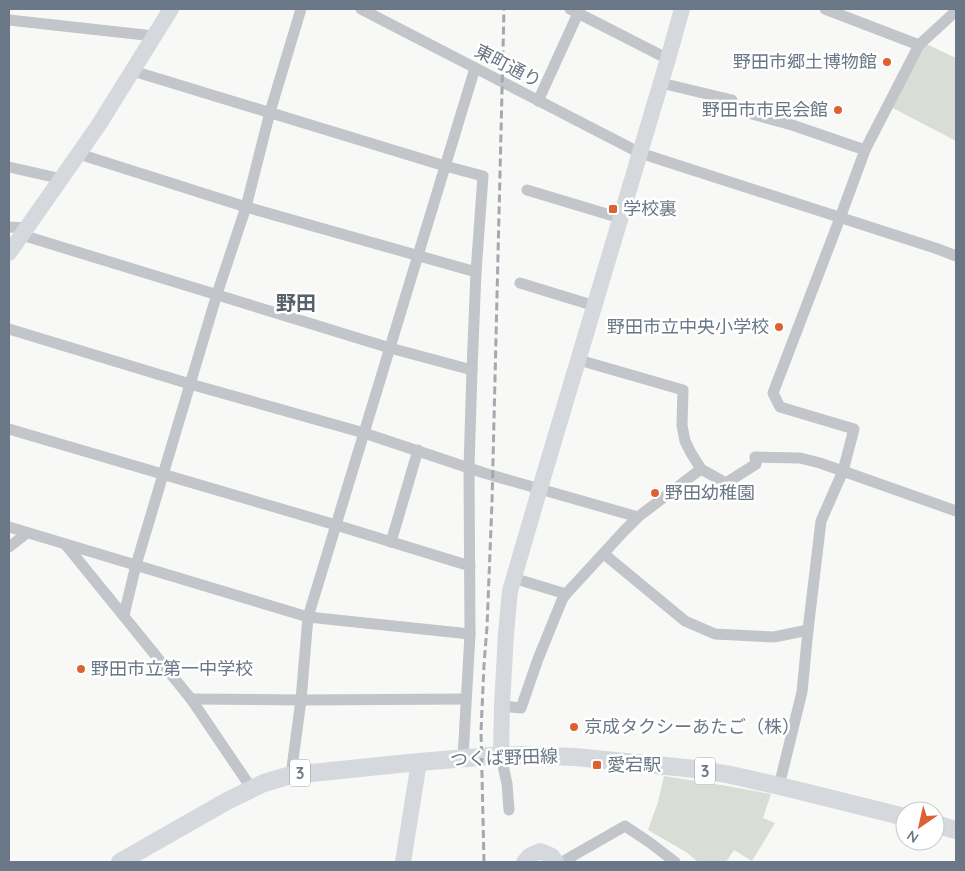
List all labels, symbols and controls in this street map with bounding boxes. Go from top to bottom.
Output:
street label: 東町通り [471,39,546,92]
place label: 野田市郷土博物館 [733,50,877,73]
marker: 野田市郷土博物館 [881,56,893,68]
place label: 野田市市民会館 [702,98,828,121]
marker: 野田市市民会館 [832,104,844,116]
place label: 学校裏 [623,197,677,220]
marker: 学校裏 [607,203,619,215]
district label: 野田 [276,290,316,315]
place label: 野田市立中央小学校 [607,315,769,338]
marker: 野田市立中央小学校 [773,321,785,333]
place label: 野田幼稚園 [665,481,755,504]
marker: 野田幼稚園 [649,487,661,499]
place label: 野田市立第一中学校 [91,657,253,680]
marker: 野田市立第一中学校 [75,663,87,675]
place label: 京成タクシーあたご（株） [584,715,800,738]
marker: 京成タクシーあたご（株） [568,721,580,733]
street label: つくば野田線 [450,744,558,771]
place label: 愛宕駅 [607,753,661,776]
road number: 3 [695,758,715,784]
marker: 愛宕駅 [591,759,603,771]
road number: 3 [290,760,310,786]
north arrow [895,801,945,851]
text: N [903,826,922,847]

